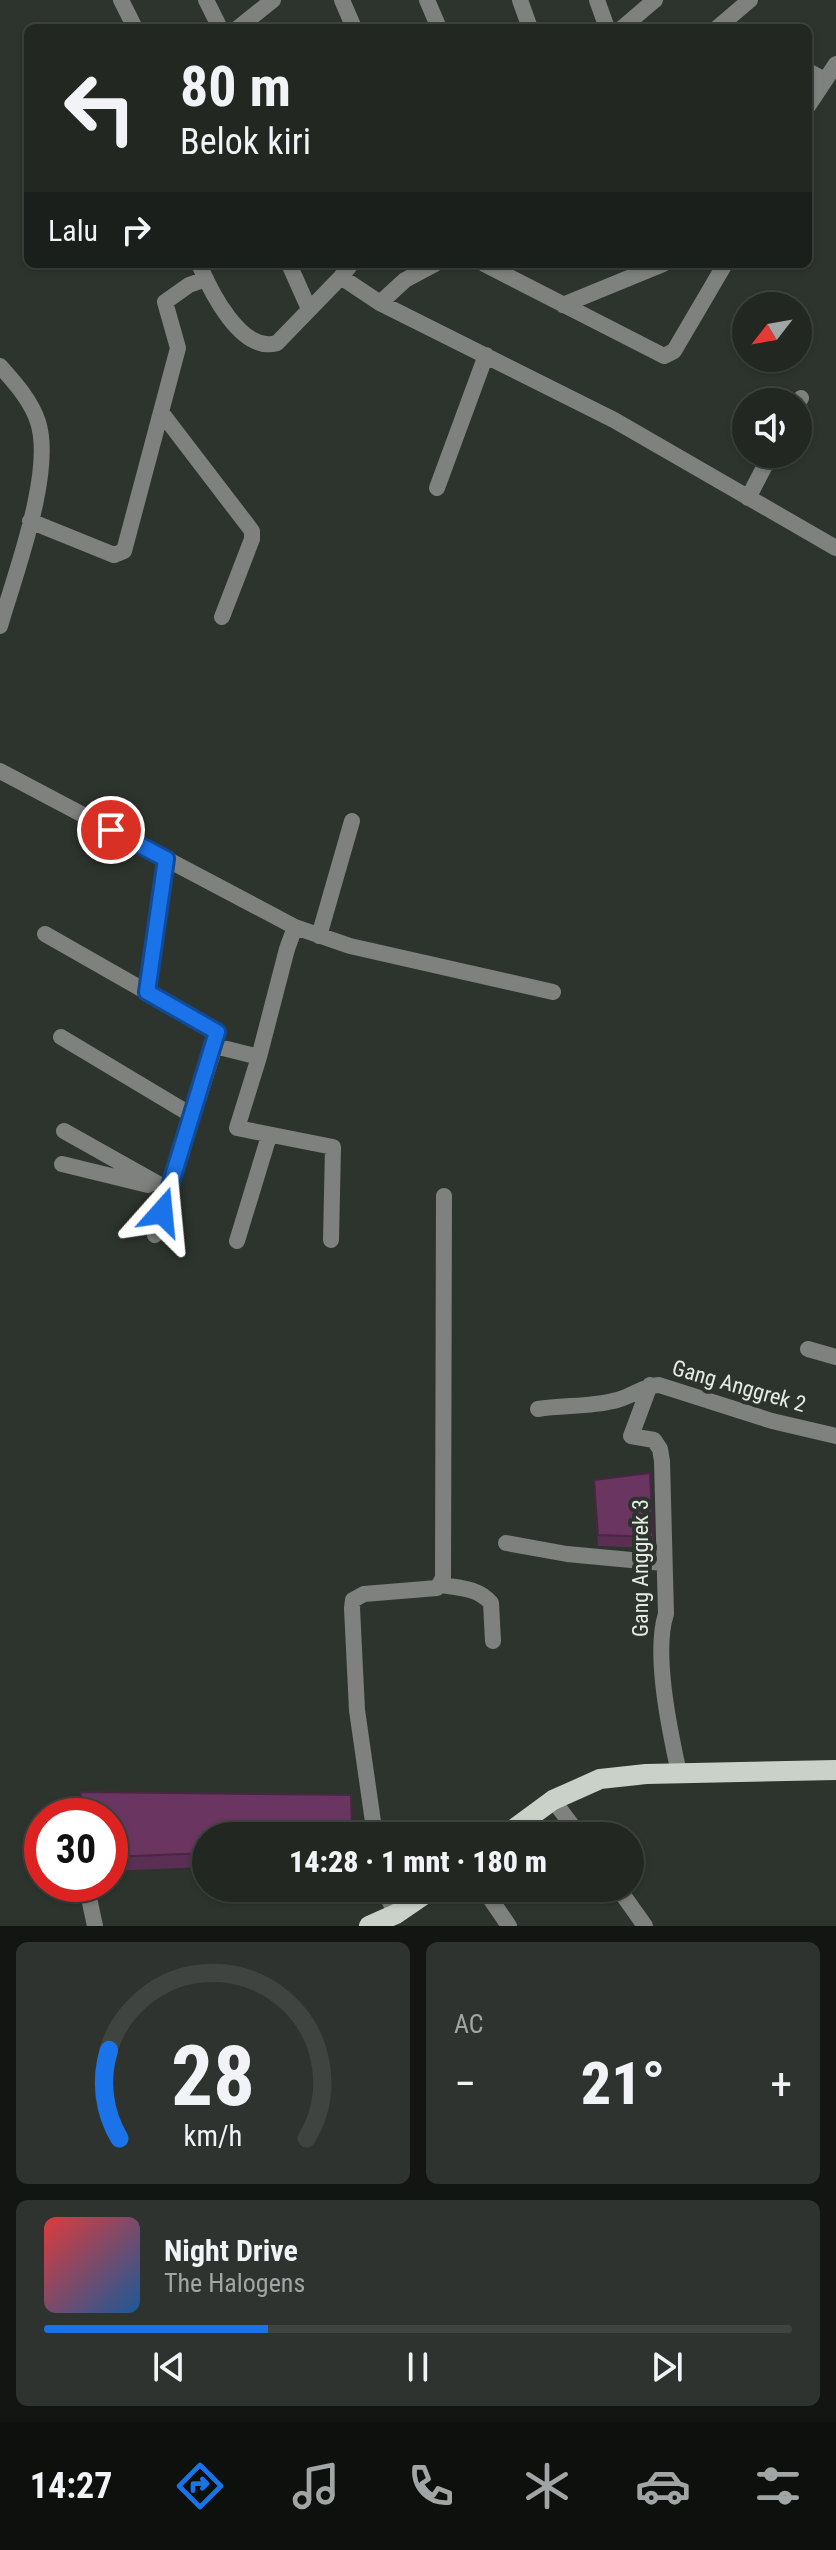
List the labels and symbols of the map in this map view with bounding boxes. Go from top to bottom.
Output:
north arrow [732,292,812,372]
pin [77,796,145,864]
position arrow [120,1170,204,1254]
street label: Gang Anggrek 2 [669,1355,809,1417]
street label: Gang Anggrek 3 [628,1499,653,1637]
speed limit sign: 30 [24,1798,128,1902]

